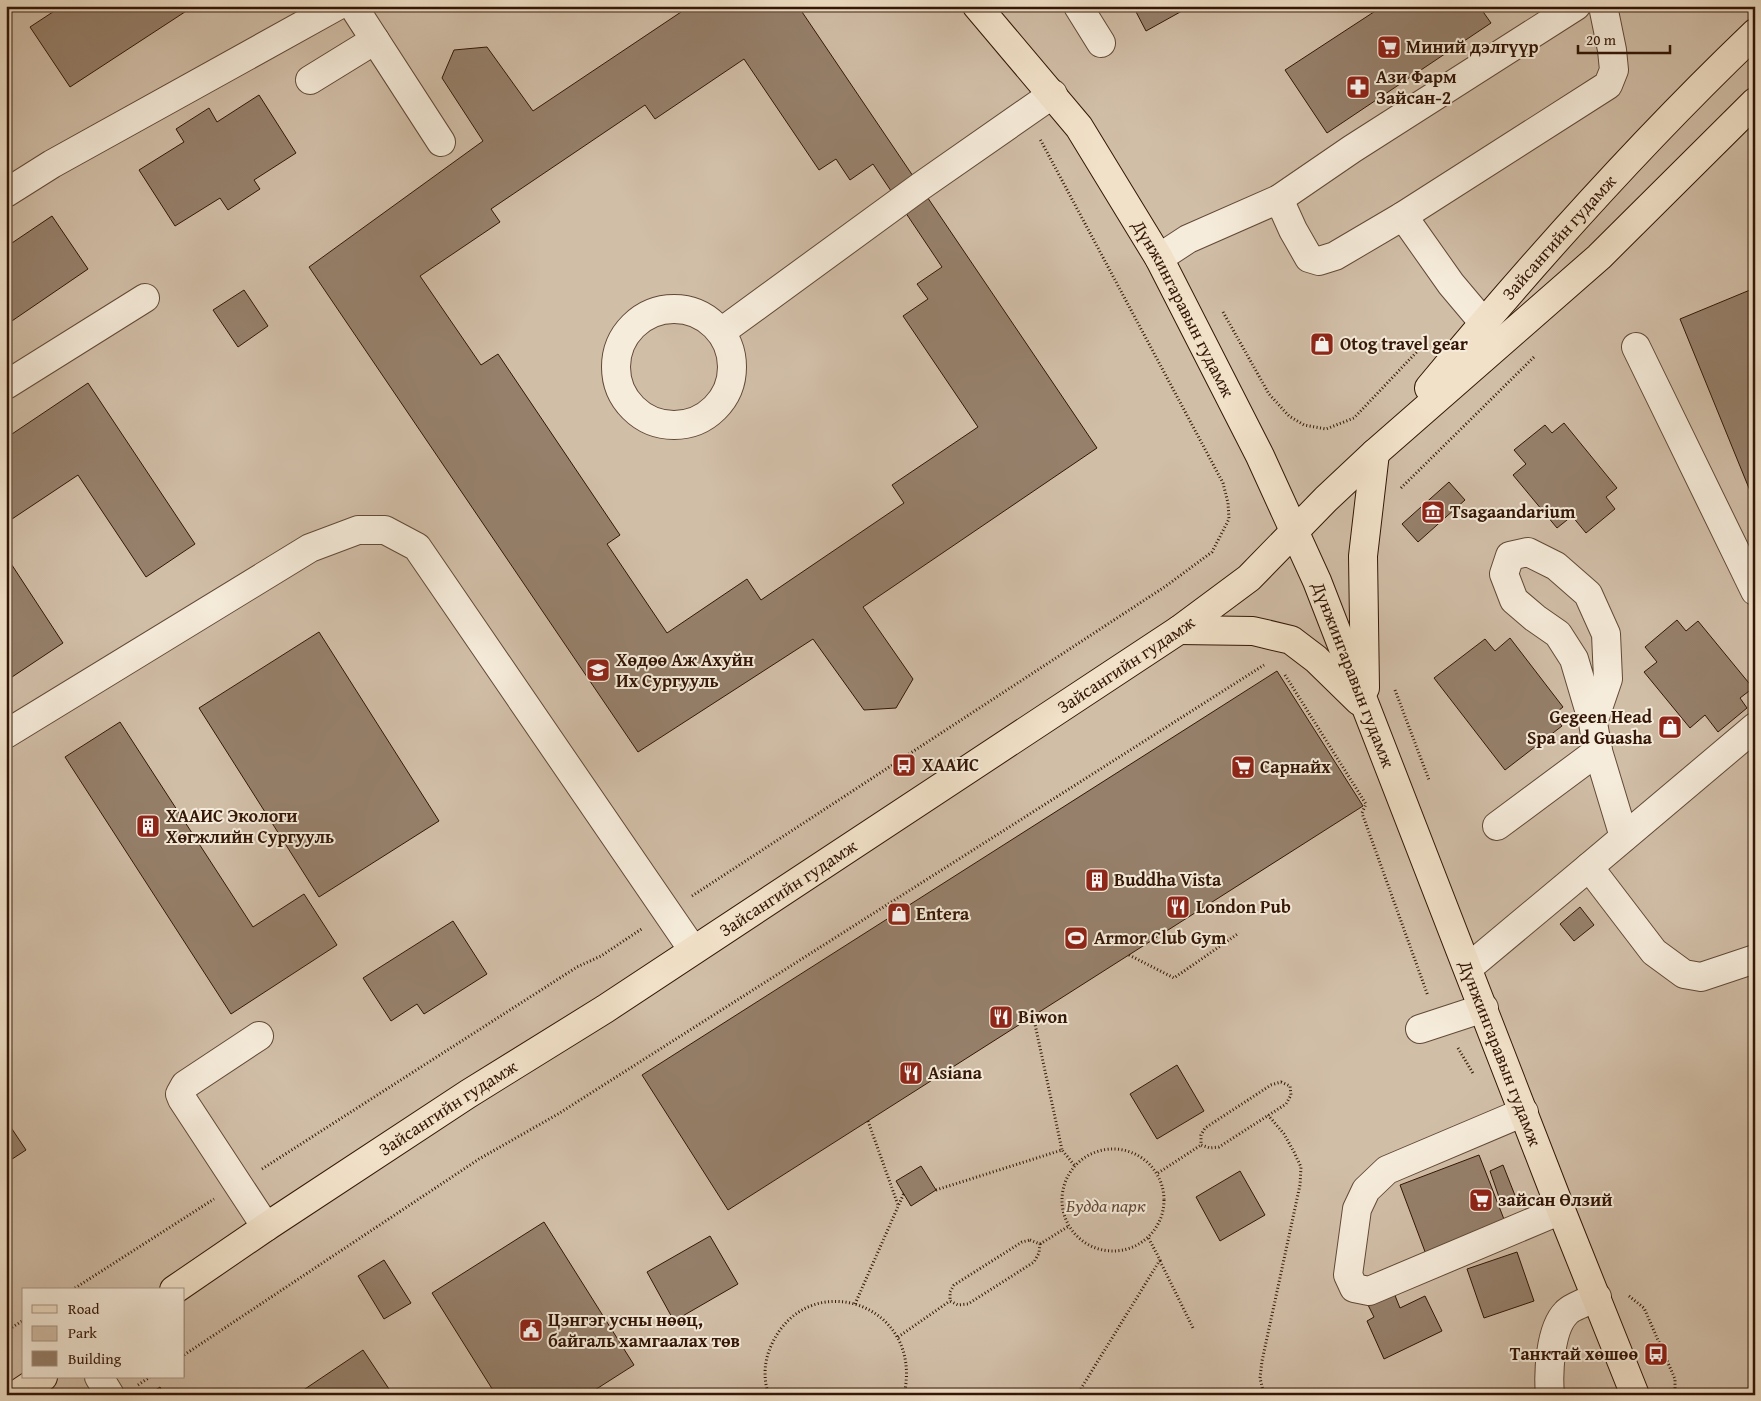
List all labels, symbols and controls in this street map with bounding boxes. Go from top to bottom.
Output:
scale bar [1578,22,1671,54]
text: 20 m [1586,29,1617,50]
place label: Миний дэлгүүр [1406,33,1538,60]
supermarket icon: Миний дэлгүүр [1376,34,1402,60]
place label: Ази Фарм Зайсан-2 [1376,63,1457,111]
pharmacy icon: Ази Фарм Зайсан-2 [1345,74,1371,100]
street label: Зайсангийн гудамж [1495,168,1623,306]
street label: Дүнжингаравын гудамж [1125,214,1242,403]
place label: Otog travel gear [1340,330,1469,357]
shop icon: Otog travel gear [1309,331,1335,357]
place label: Tsagaandarium [1450,498,1576,525]
museum icon: Tsagaandarium [1420,499,1446,525]
street label: Дүнжингаравын гудамж [1305,577,1402,772]
street label: Зайсангийн гудамж [1051,608,1201,720]
place label: Хөдөө Аж Ахуйн Их Сургууль [616,646,754,694]
school or university icon: Хөдөө Аж Ахуйн Их Сургууль [585,657,611,683]
place label: Gegeen Head Spa and Guasha [1527,703,1653,751]
shop icon: Gegeen Head Spa and Guasha [1657,714,1683,740]
place label: ХААИС [922,751,979,778]
bus stop icon: ХААИС [891,752,917,778]
place label: Сарнайх [1260,753,1331,780]
supermarket icon: Сарнайх [1230,754,1256,780]
place label: ХААИС Экологи Хөгжлийн Сургууль [166,802,334,850]
building icon: ХААИС Экологи Хөгжлийн Сургууль [135,813,161,839]
street label: Зайсангийн гудамж [713,832,863,943]
place label: Buddha Vista [1114,866,1222,893]
building icon: Buddha Vista [1084,867,1110,893]
place label: London Pub [1196,893,1291,920]
restaurant icon: London Pub [1165,894,1191,920]
place label: Entera [916,900,970,927]
shop icon: Entera [886,901,912,927]
place label: Armor Club Gym [1094,924,1227,951]
sports icon: Armor Club Gym [1063,925,1089,951]
street label: Дүнжингаравын гудамж [1452,955,1549,1151]
place label: Biwon [1018,1003,1068,1030]
restaurant icon: Biwon [988,1004,1014,1030]
street label: Зайсангийн гудамж [373,1052,523,1162]
place label: Asiana [928,1059,983,1086]
restaurant icon: Asiana [898,1060,924,1086]
place label: зайсан Өлзий [1498,1186,1613,1213]
supermarket icon: зайсан Өлзий [1468,1187,1494,1213]
park label: Будда парк [1066,1192,1146,1219]
legend [22,1288,185,1378]
text: Road [68,1298,99,1319]
place label: Цэнгэг усны нөөц, байгаль хамгаалах төв [548,1306,740,1354]
public building icon: Цэнгэг усны нөөц, байгаль хамгаалах төв [518,1317,544,1343]
text: Park [68,1322,97,1343]
place label: Танктай хөшөө [1510,1340,1638,1367]
bus stop icon: Танктай хөшөө [1643,1341,1669,1367]
text: Building [68,1348,122,1369]

